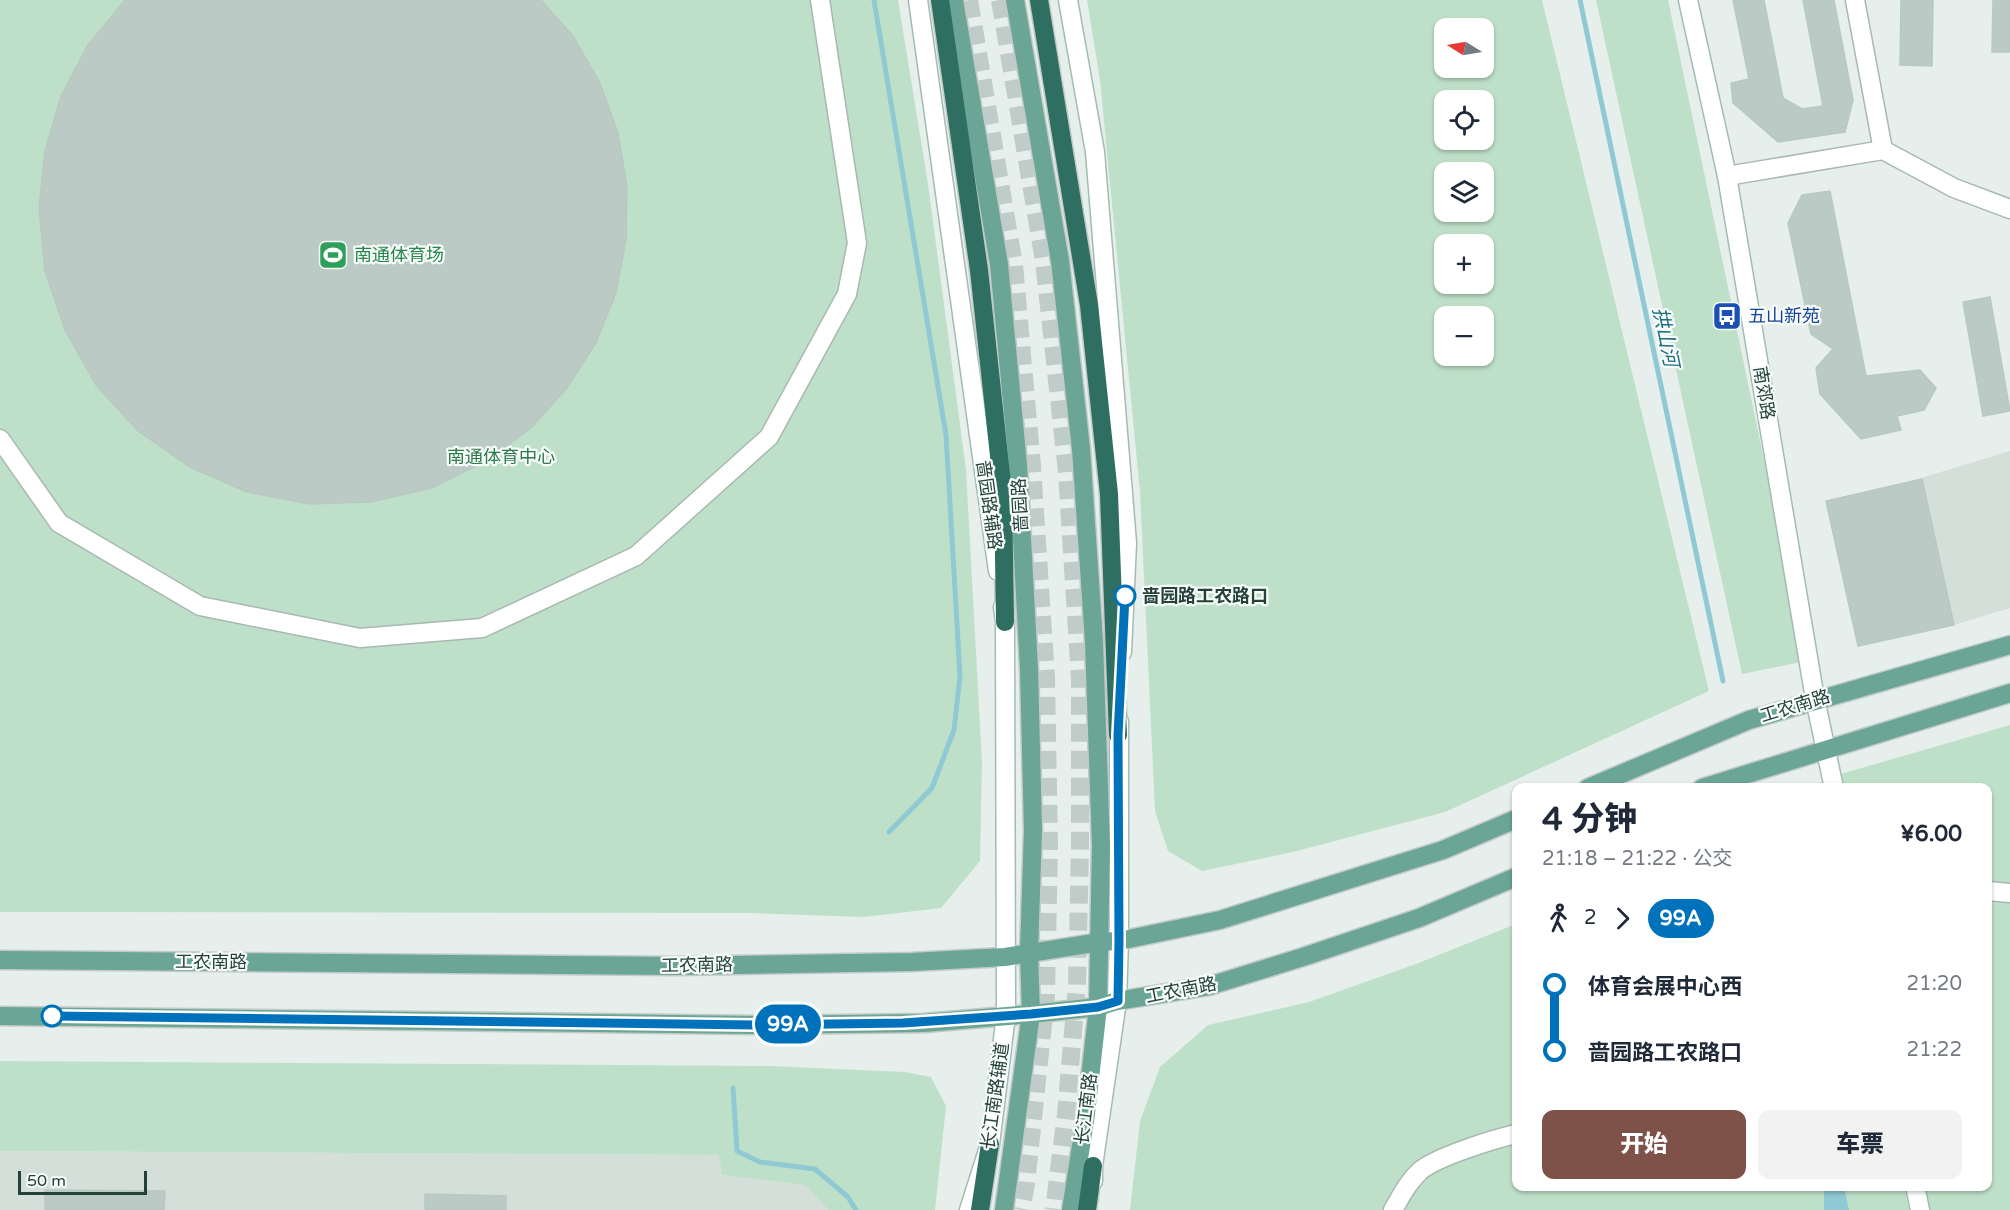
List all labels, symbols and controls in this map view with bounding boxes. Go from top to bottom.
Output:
north arrow [1434,18,1494,78]
map controls [1434,18,1494,366]
button: locate [1434,90,1494,150]
button: layers [1434,162,1494,222]
button: + [1434,234,1494,294]
sports icon: 南通体育场 [317,239,349,271]
place label: 南通体育场 [354,244,444,266]
bus stop icon: 五山新苑 [1711,300,1743,332]
water label: 拱山河 [1647,305,1684,373]
place label: 五山新苑 [1748,305,1820,327]
button: − [1434,306,1494,366]
street label: 南郊路 [1749,365,1779,421]
park label: 南通体育中心 [447,446,555,468]
street label: 啬园路辅路 [972,459,1006,551]
street label: 啬园路 [1008,477,1032,533]
marker: 啬园路工农路口 [1114,585,1136,607]
place label: 啬园路工农路口 [1142,585,1268,607]
street label: 工农南路 [1757,685,1833,727]
text: 4 分钟 [1542,800,1637,839]
text: ¥6.00 [1900,821,1962,847]
text: 21:18 – 21:22 · 公交 [1542,847,1733,871]
icon: walk [1542,902,1575,935]
icon: forward [1606,902,1639,935]
text: 2 [1584,906,1597,930]
text: 99A [1660,906,1702,931]
street label: 工农南路 [175,951,247,973]
street label: 工农南路 [661,953,733,977]
street label: 工农南路 [1144,972,1218,1008]
text: 21:20 [1907,972,1962,996]
text: 体育会展中心西 [1588,974,1742,1000]
line badge: 99A [754,1004,822,1044]
unlabelled marker [41,1005,63,1027]
text: 99A [767,1012,809,1037]
text: 21:22 [1907,1038,1962,1062]
text: 啬园路工农路口 [1588,1040,1742,1066]
street label: 长江南路辅道 [977,1041,1013,1151]
street label: 长江南路 [1071,1072,1101,1146]
button: 开始 [1542,1110,1746,1179]
button: 车票 [1758,1110,1962,1179]
scale bar [18,1168,147,1196]
text: 50 m [27,1171,66,1191]

